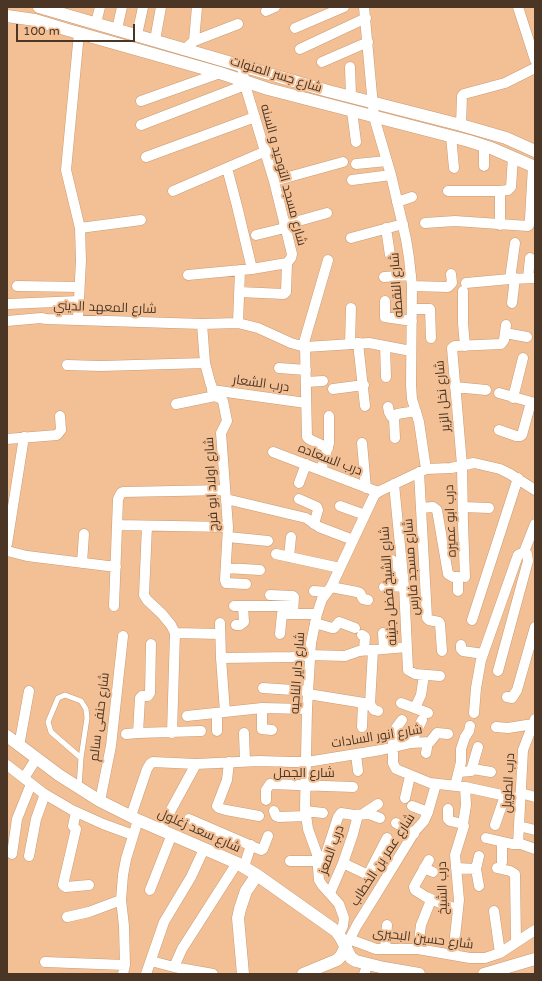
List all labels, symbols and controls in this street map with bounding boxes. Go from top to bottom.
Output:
scale bar [18,16,137,42]
text: 100 m [23,24,60,38]
street label: شارع جسر المنوات [228,54,324,96]
street label: شارع مسجد التوحيد و السنه [257,102,309,248]
street label: شارع النقطه [387,252,407,318]
street label: شارع المعهد الديني [53,298,157,318]
street label: شارع نخل الزير [432,360,454,432]
street label: درب الشعار [232,372,290,396]
street label: شارع اولاد ابو فرج [202,436,222,532]
street label: درب السعاده [296,441,364,479]
street label: درب ابو عميره [442,484,460,558]
street label: شارع مسجد فارس [401,518,423,616]
street label: شارع الشيخ فضل جنينه [377,526,401,646]
street label: شارع داير الناحيه [287,631,309,715]
street label: شارع حنفى سالم [87,672,113,762]
street label: شارع انور السادات [330,722,424,752]
street label: درب الطويل [500,753,518,813]
street label: شارع الجمل [273,766,335,782]
street label: شارع سعد زغلول [155,806,243,856]
street label: شارع عمر بن الخطاب [347,811,419,909]
street label: درب المعز [316,823,348,877]
street label: درب الشيخ [435,861,451,915]
street label: شارع حسين البحيرى [372,925,474,953]

